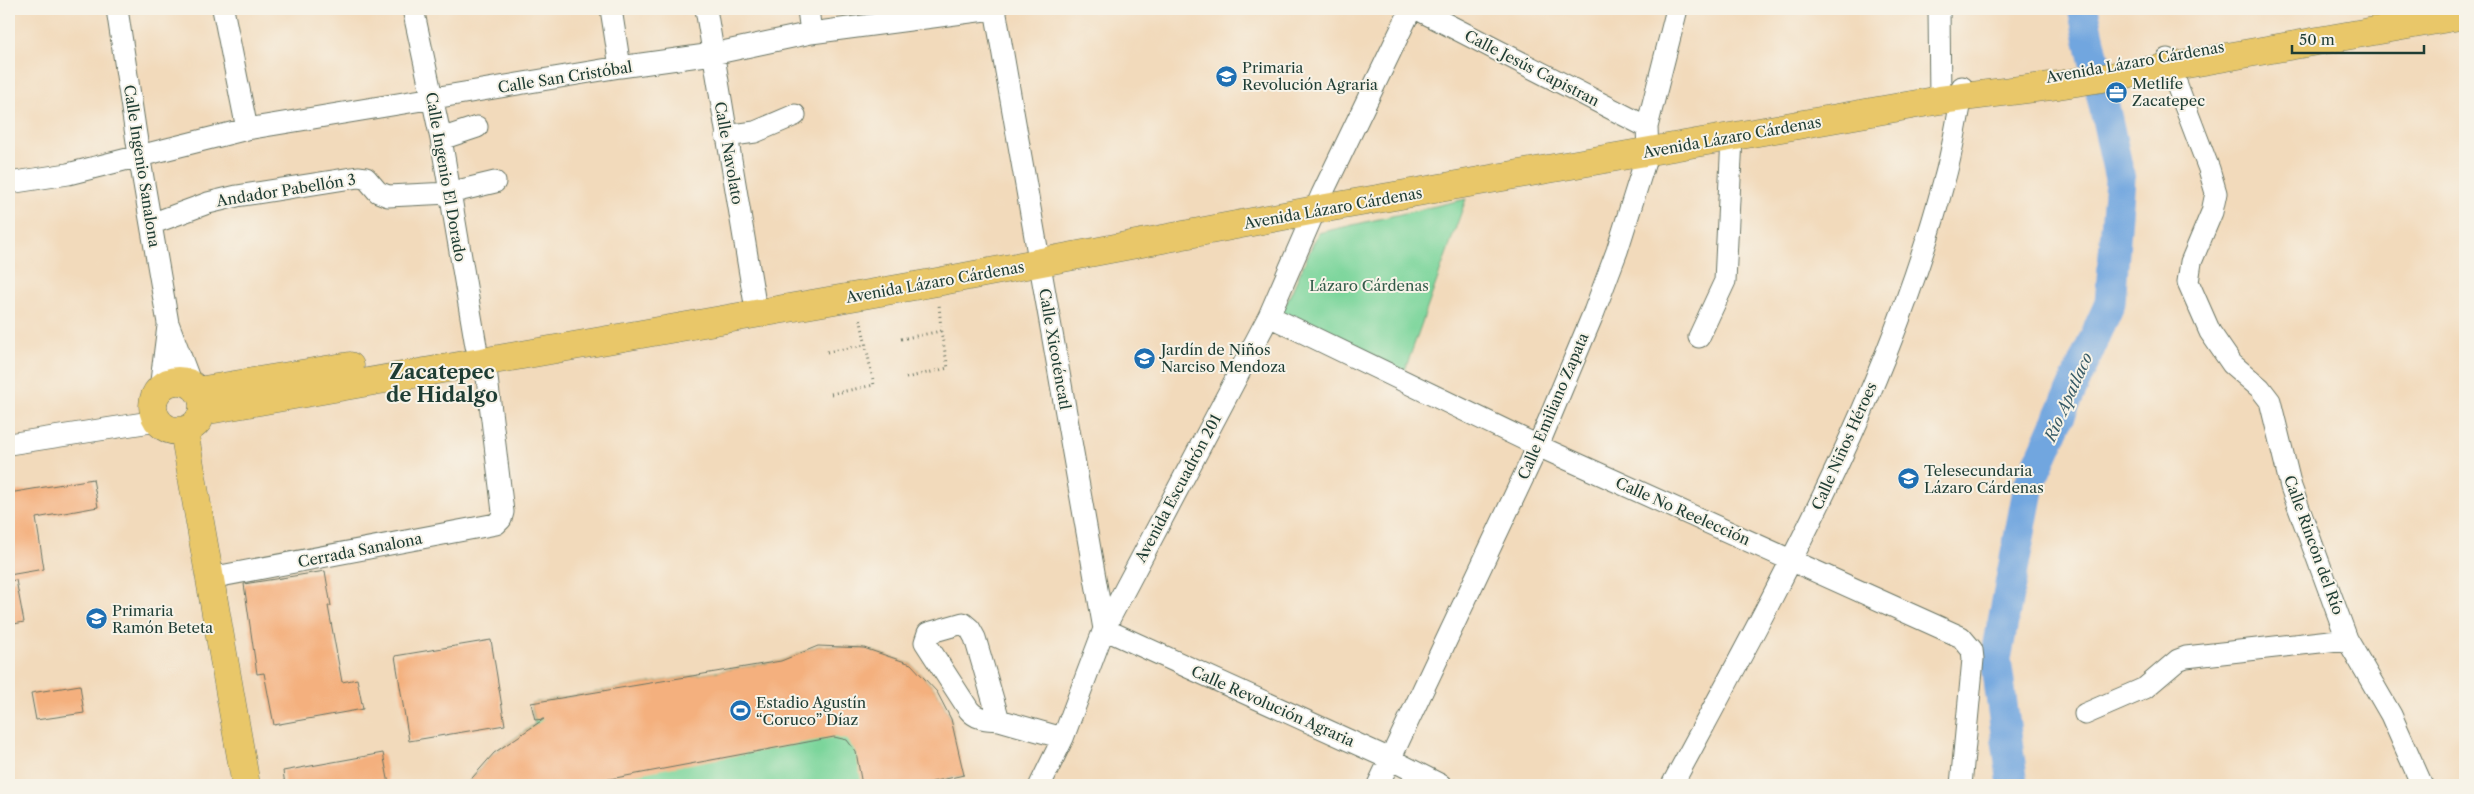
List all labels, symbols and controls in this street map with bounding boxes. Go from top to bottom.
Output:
scale bar [2292,22,2424,54]
street label: Calle Jesús Capistran [1461,26,1603,111]
text: 50 m [2299,30,2335,49]
street label: Avenida Lázaro Cárdenas [2043,37,2226,87]
street label: Calle San Cristóbal [496,57,634,97]
place label: Primaria Revolución Agraria [1242,58,1378,94]
school or university icon: Primaria Revolución Agraria [1214,64,1238,88]
place label: Metlife Zacatepec [2132,74,2205,110]
office icon: Metlife Zacatepec [2104,80,2128,104]
street label: Calle Ingenio Sanalona [120,83,164,249]
street label: Calle Ingenio El Dorado [422,91,470,263]
street label: Calle Navolato [711,100,747,206]
street label: Avenida Lázaro Cárdenas [1640,112,1823,162]
street label: Andador Pabellón 3 [214,170,357,211]
street label: Avenida Lázaro Cárdenas [1241,183,1424,233]
street label: Avenida Lázaro Cárdenas [843,257,1026,307]
park label: Lázaro Cárdenas [1309,276,1429,295]
street label: Calle Xicoténcatl [1035,287,1075,412]
street label: Calle Emiliano Zapata [1513,330,1593,482]
place label: Jardín de Niños Narciso Mendoza [1159,340,1286,376]
school or university icon: Jardín de Niños Narciso Mendoza [1133,346,1157,370]
water label: Río Apatlaco [2039,349,2097,446]
district label: Zacatepec de Hidalgo [386,360,498,407]
street label: Calle Niños Héroes [1807,379,1881,513]
street label: Avenida Escuadrón 201 [1130,410,1226,566]
place label: Telesecundaria Lázaro Cárdenas [1924,461,2044,497]
school or university icon: Telesecundaria Lázaro Cárdenas [1896,467,1920,491]
street label: Calle No Reelección [1613,473,1754,550]
street label: Calle Rincón del Río [2280,473,2348,617]
street label: Cerrada Sanalona [296,529,424,571]
place label: Primaria Ramón Beteta [112,601,213,637]
school or university icon: Primaria Ramón Beteta [84,607,108,631]
street label: Calle Revolución Agraria [1188,661,1358,751]
place label: Estadio Agustín “Coruco” Díaz [756,693,867,729]
sports icon: Estadio Agustín “Coruco” Díaz [728,699,752,723]

